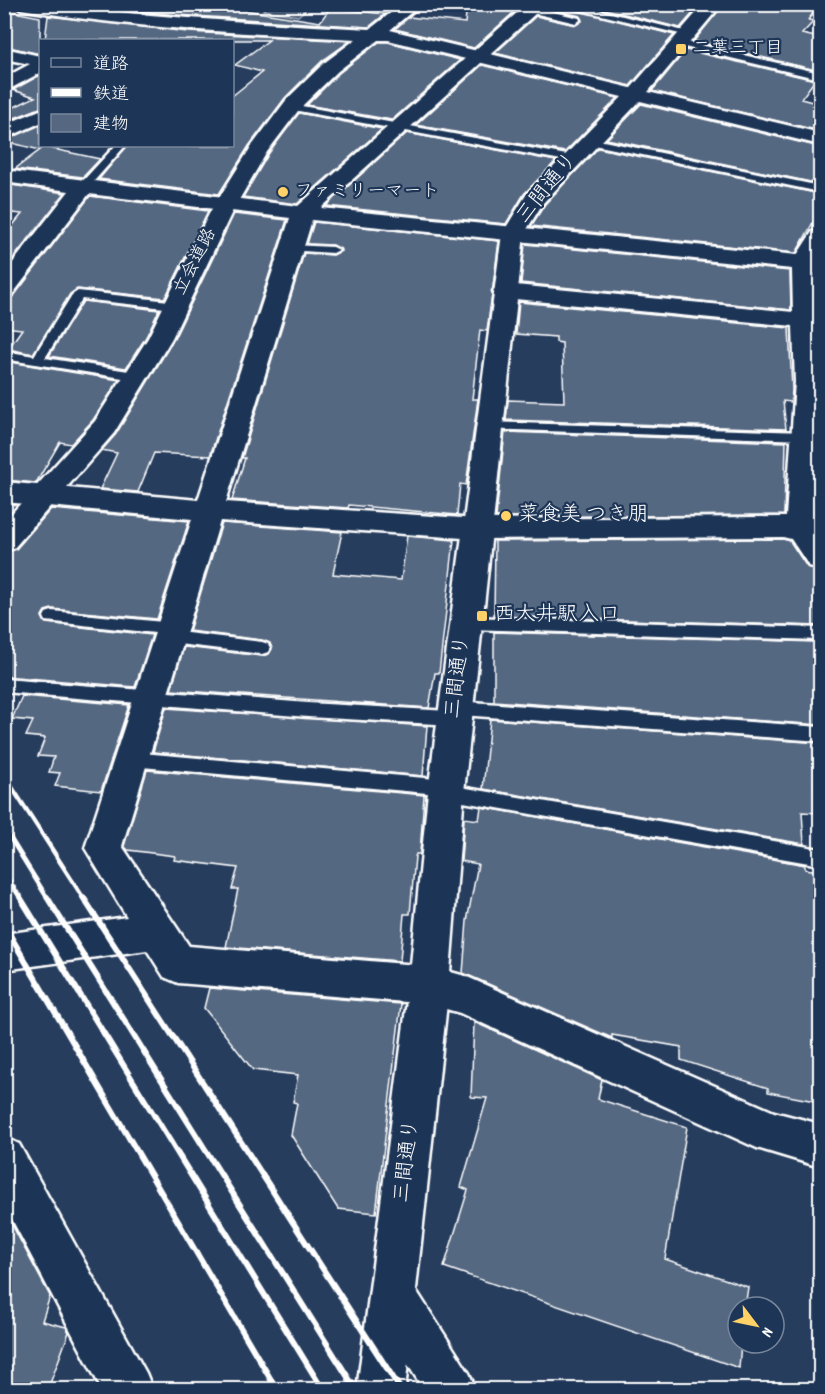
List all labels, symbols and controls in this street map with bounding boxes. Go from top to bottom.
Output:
place label: 二葉三丁目 [693,37,783,62]
legend [39,39,234,147]
marker: 二葉三丁目 [674,42,688,56]
text: 道路 [93,53,129,78]
text: 鉄道 [93,83,129,108]
text: 建物 [93,113,129,138]
street label: 三間通り [510,147,586,231]
place label: ファミリーマート [295,180,439,205]
marker: ファミリーマート [276,185,290,199]
street label: 立会道路 [169,224,223,300]
place label: 菜食美 つき朋 [518,501,649,531]
marker: 菜食美 つき朋 [499,509,513,523]
place label: 西大井駅入口 [494,601,620,631]
marker: 西大井駅入口 [475,609,489,623]
street label: 三間通り [439,633,479,721]
street label: 三間通り [388,1117,428,1205]
north arrow [726,1295,786,1355]
text: N [755,1322,778,1341]

